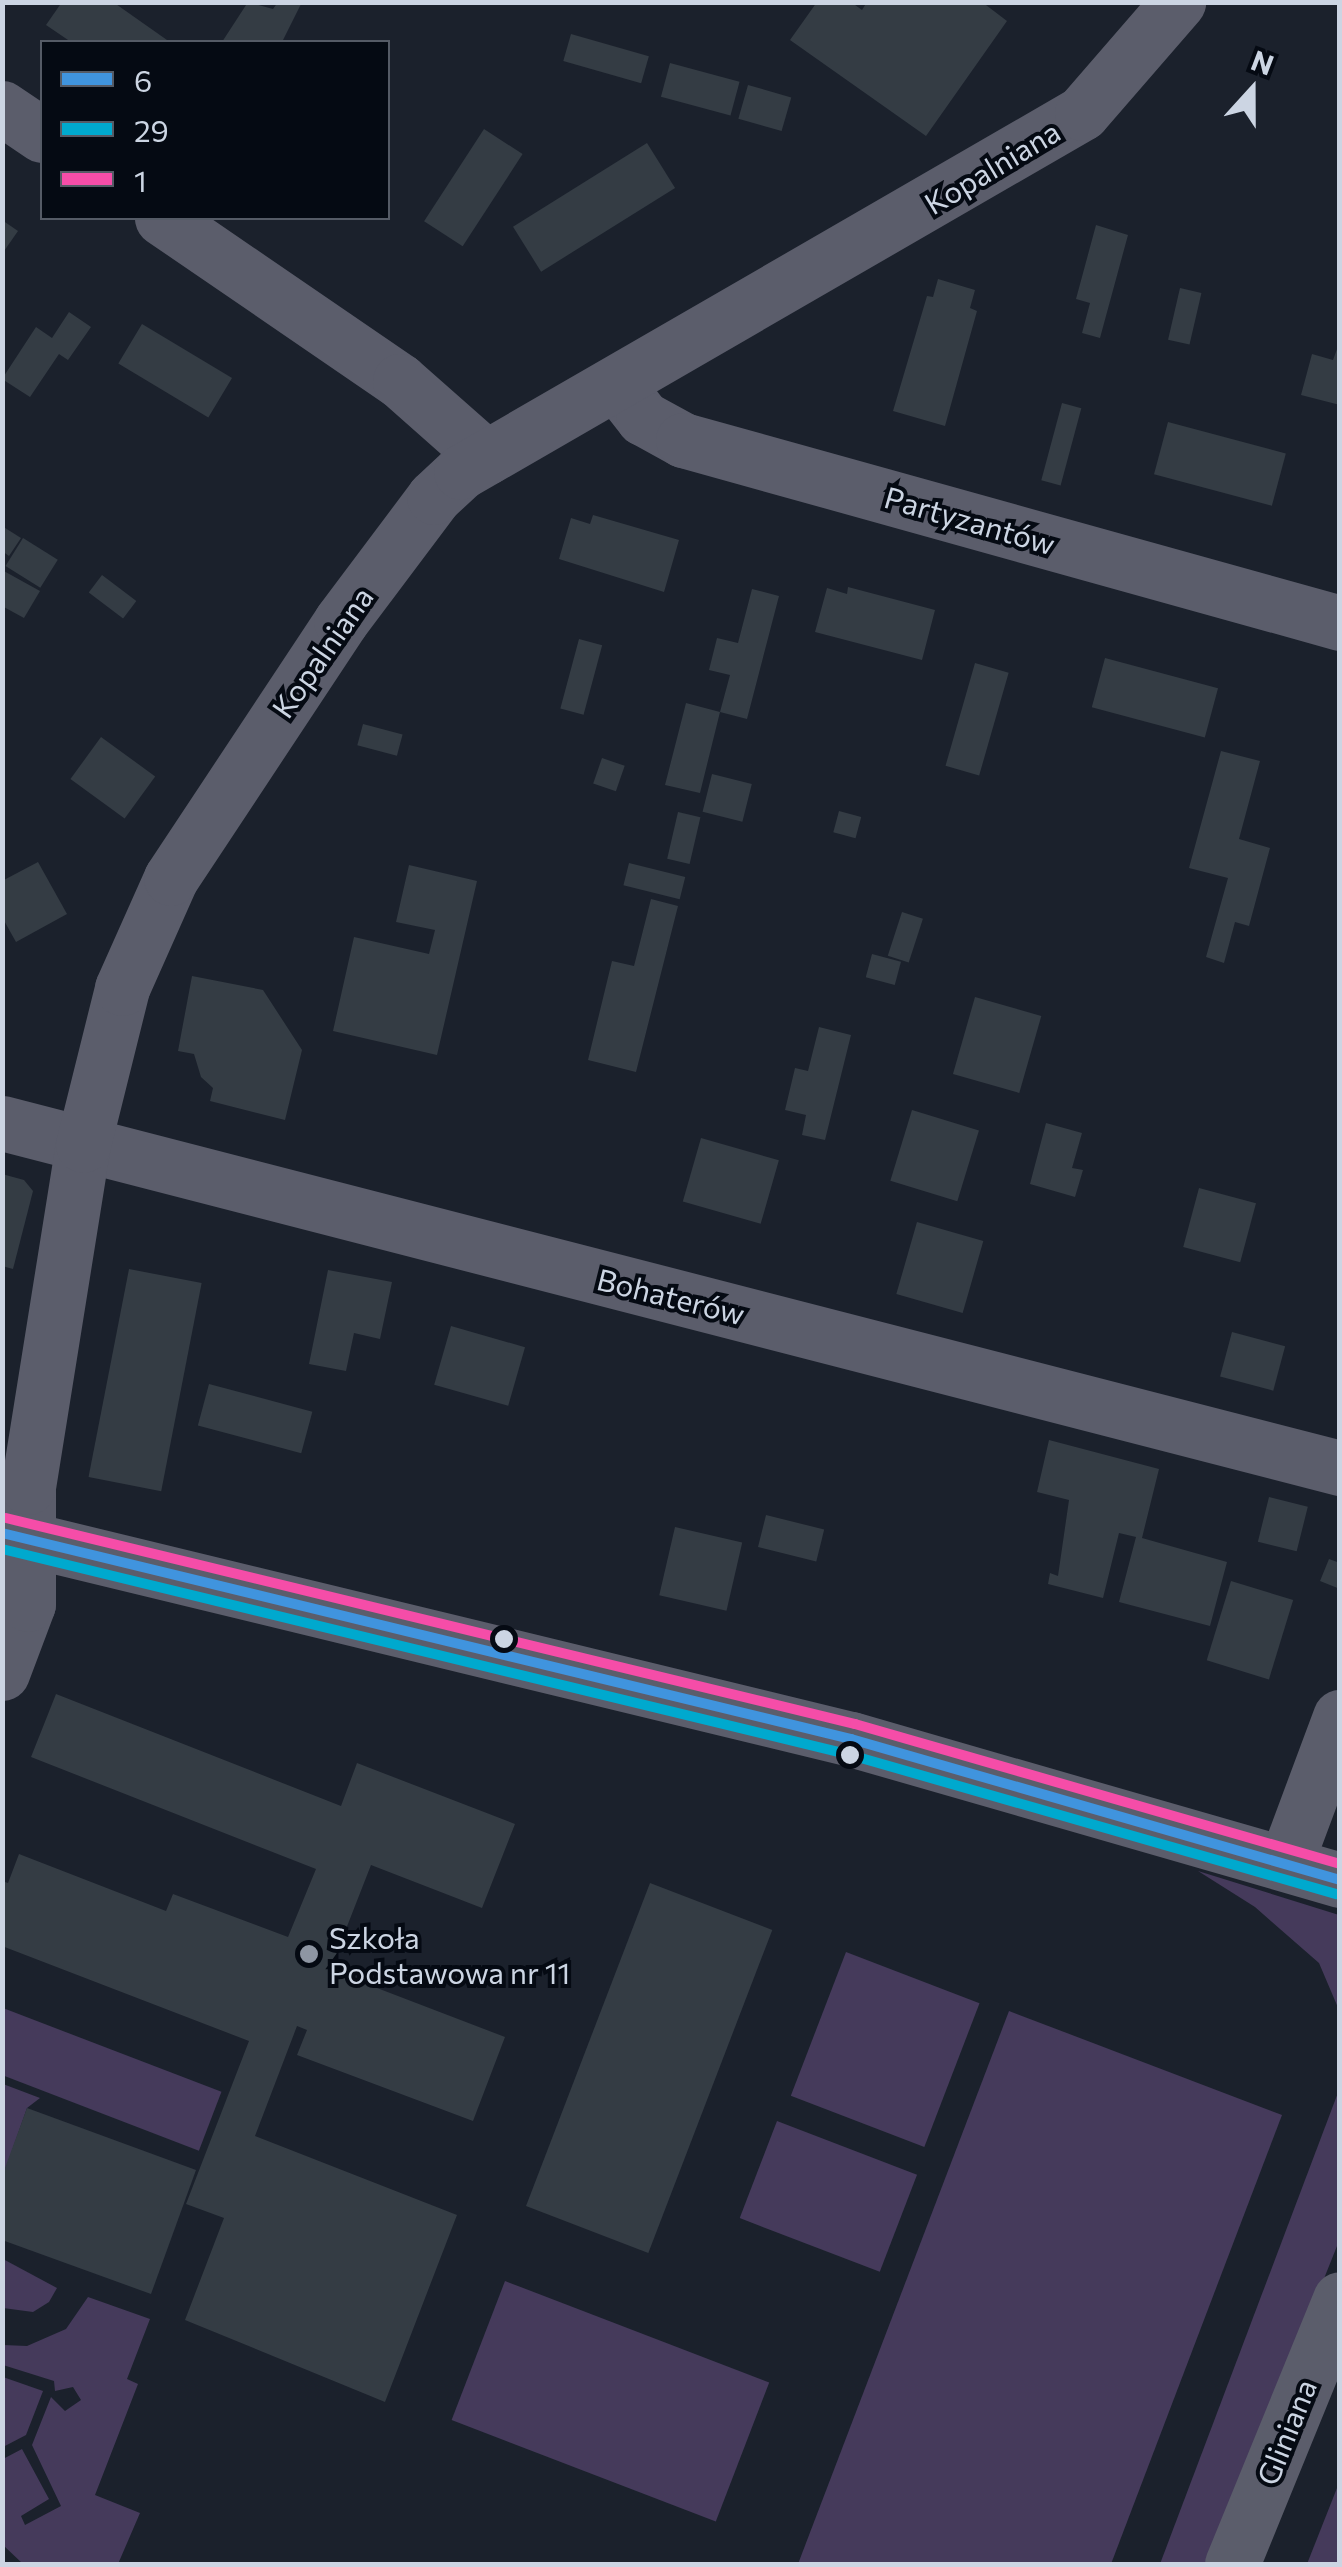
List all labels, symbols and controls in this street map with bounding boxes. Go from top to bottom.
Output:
legend [40,40,390,220]
north arrow [1202,40,1302,140]
text: N [1247,42,1279,82]
text: 6 [134,61,152,98]
text: 29 [134,111,169,148]
street label: Kopalniana [918,113,1066,221]
text: 1 [134,161,147,198]
street label: Partyzantów [881,478,1059,562]
street label: Kopalniana [264,580,380,724]
street label: Bohaterów [593,1260,749,1332]
unlabelled marker [494,1629,514,1649]
unlabelled marker [840,1745,860,1765]
place label: Szkoła Podstawowa nr 11 [329,1919,570,1990]
marker: Szkoła Podstawowa nr 11 [298,1943,320,1965]
street label: Gliniana [1249,2374,1323,2490]

